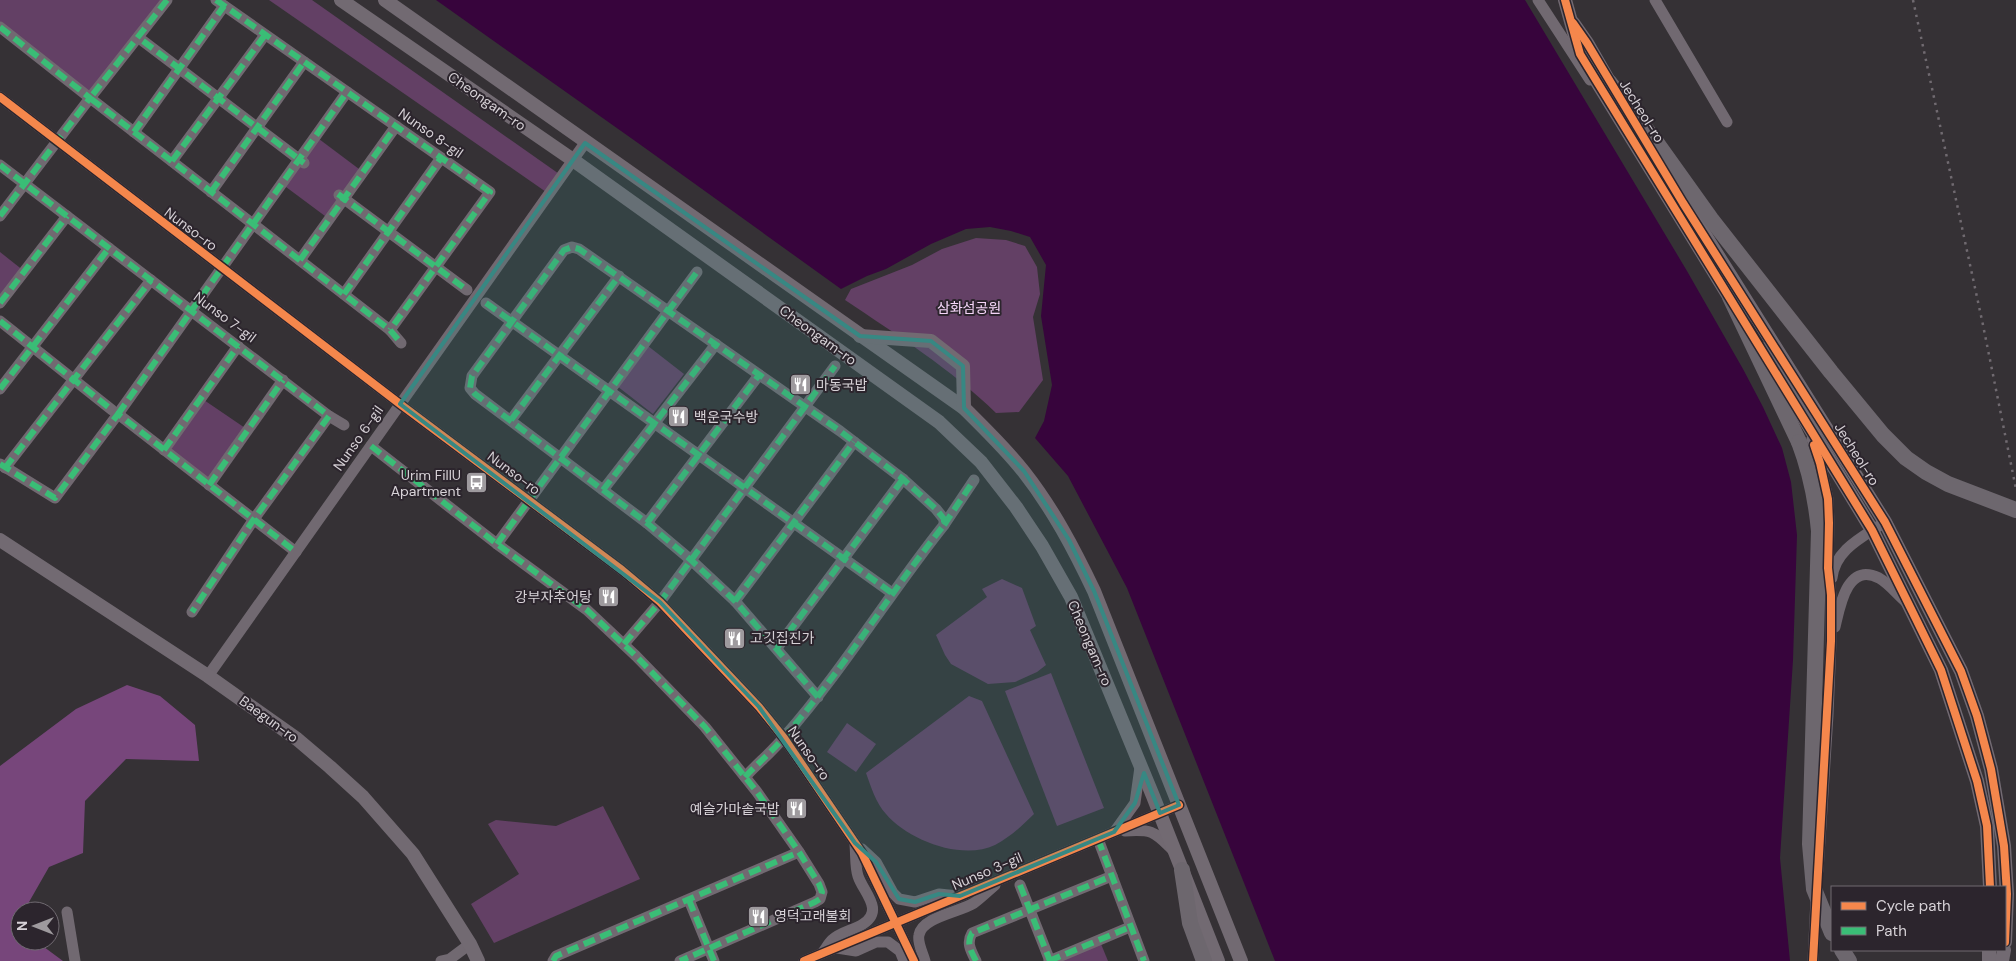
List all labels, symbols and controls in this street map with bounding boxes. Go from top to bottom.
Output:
street label: Cheongam-ro [445,68,529,134]
street label: Jecheol-ro [1616,76,1668,146]
street label: Nunso 8-gil [395,104,467,162]
street label: Nunso-ro [161,203,221,255]
street label: Nunso 7-gil [190,288,260,346]
park label: 삼화섬공원 [937,299,1001,317]
street label: Cheongam-ro [776,301,860,369]
restaurant icon: 마동국밥 [788,373,812,397]
place label: 마동국밥 [816,376,868,394]
street label: Nunso 6-gil [329,402,387,474]
restaurant icon: 백운국수방 [666,405,690,429]
place label: 백운국수방 [694,408,759,426]
street label: Jecheol-ro [1831,419,1883,489]
street label: Nunso-ro [484,447,544,499]
place label: Urim FillU Apartment [391,466,461,500]
bus stop icon: Urim FillU Apartment [465,471,489,495]
restaurant icon: 강부자추어탕 [596,585,620,609]
place label: 강부자추어탕 [515,588,592,606]
street label: Cheongam-ro [1064,598,1116,688]
restaurant icon: 고깃집진가 [722,626,746,650]
place label: 고깃집진가 [750,629,815,647]
street label: Baegun-ro [236,692,302,746]
street label: Nunso-ro [784,723,834,783]
restaurant icon: 예슬가마솥국밥 [784,797,808,821]
place label: 예슬가마솥국밥 [690,800,780,818]
street label: Nunso 3-gil [949,848,1025,894]
legend [1831,886,2006,951]
text: Cycle path [1876,896,1951,916]
north arrow [10,901,60,951]
restaurant icon: 영덕고래불회 [746,904,770,928]
place label: 영덕고래불회 [774,907,851,925]
text: N [13,921,31,931]
text: Path [1876,921,1907,941]

